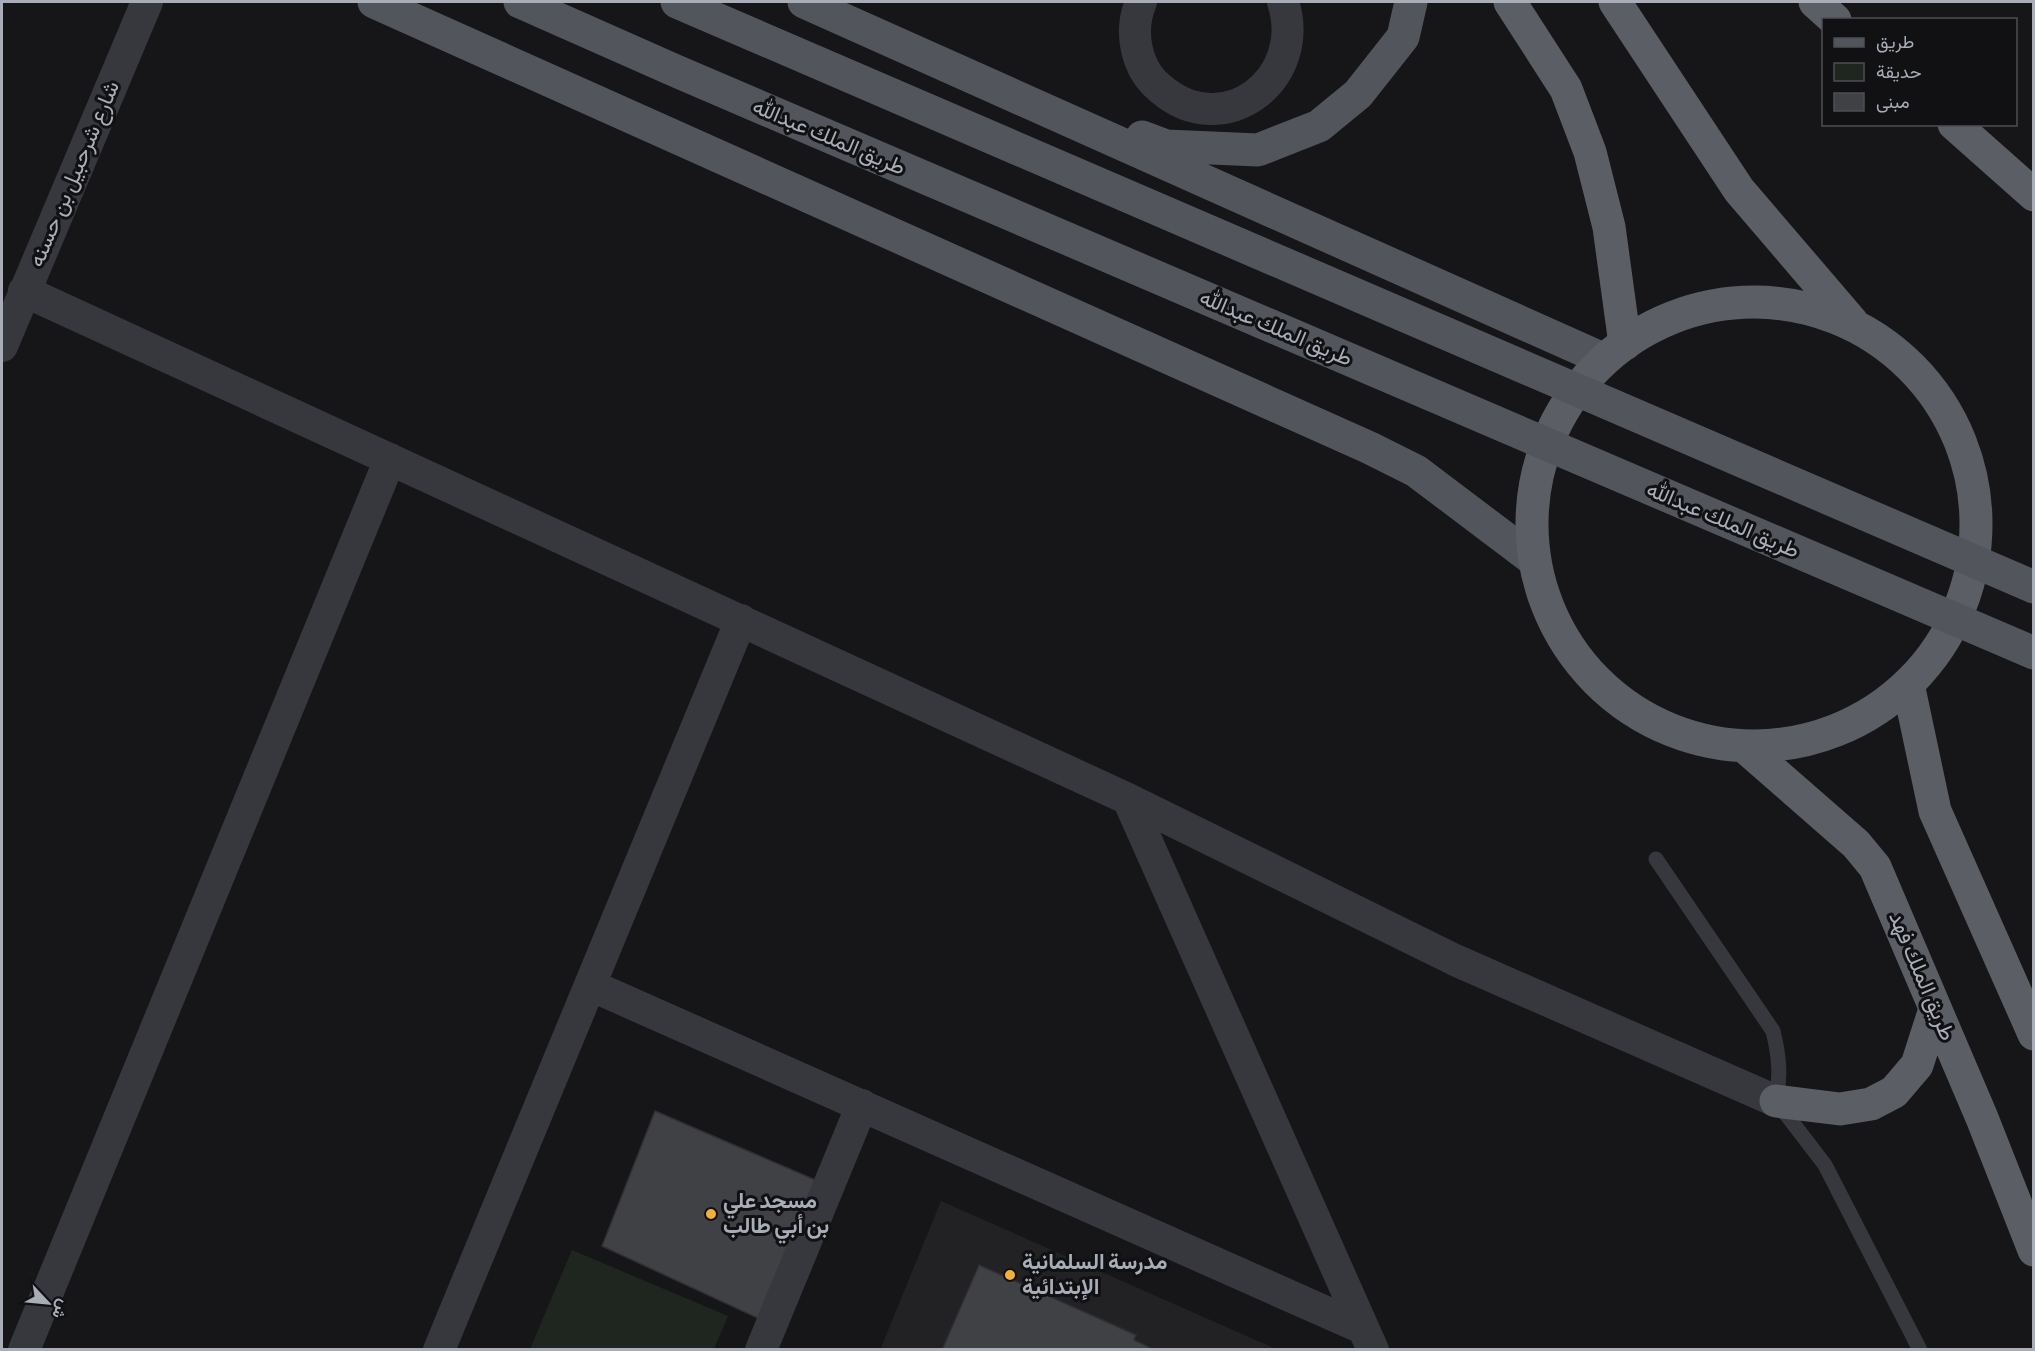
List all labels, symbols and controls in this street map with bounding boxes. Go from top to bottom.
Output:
legend [1822,18,2017,126]
text: طريق [1876,34,1914,53]
text: حديقة [1876,64,1922,82]
street label: شارع شرحبيل بن حسنه [25,78,126,271]
street label: طريق الملك عبدالله [749,92,910,181]
text: مبنى [1876,94,1910,113]
street label: طريق الملك عبدالله [1196,283,1357,372]
street label: طريق الملك عبدالله [1643,475,1804,564]
street label: طريق الملك فهد [1883,908,1959,1044]
place label: مسجد علي بن أبي طالب [723,1190,829,1244]
marker: مسجد علي بن أبي طالب [704,1207,718,1221]
place label: مدرسة السلمانية الإبتدائية [1022,1251,1167,1301]
marker: مدرسة السلمانية الإبتدائية [1003,1268,1017,1282]
north arrow [18,1273,78,1333]
text: ش [48,1297,72,1321]

